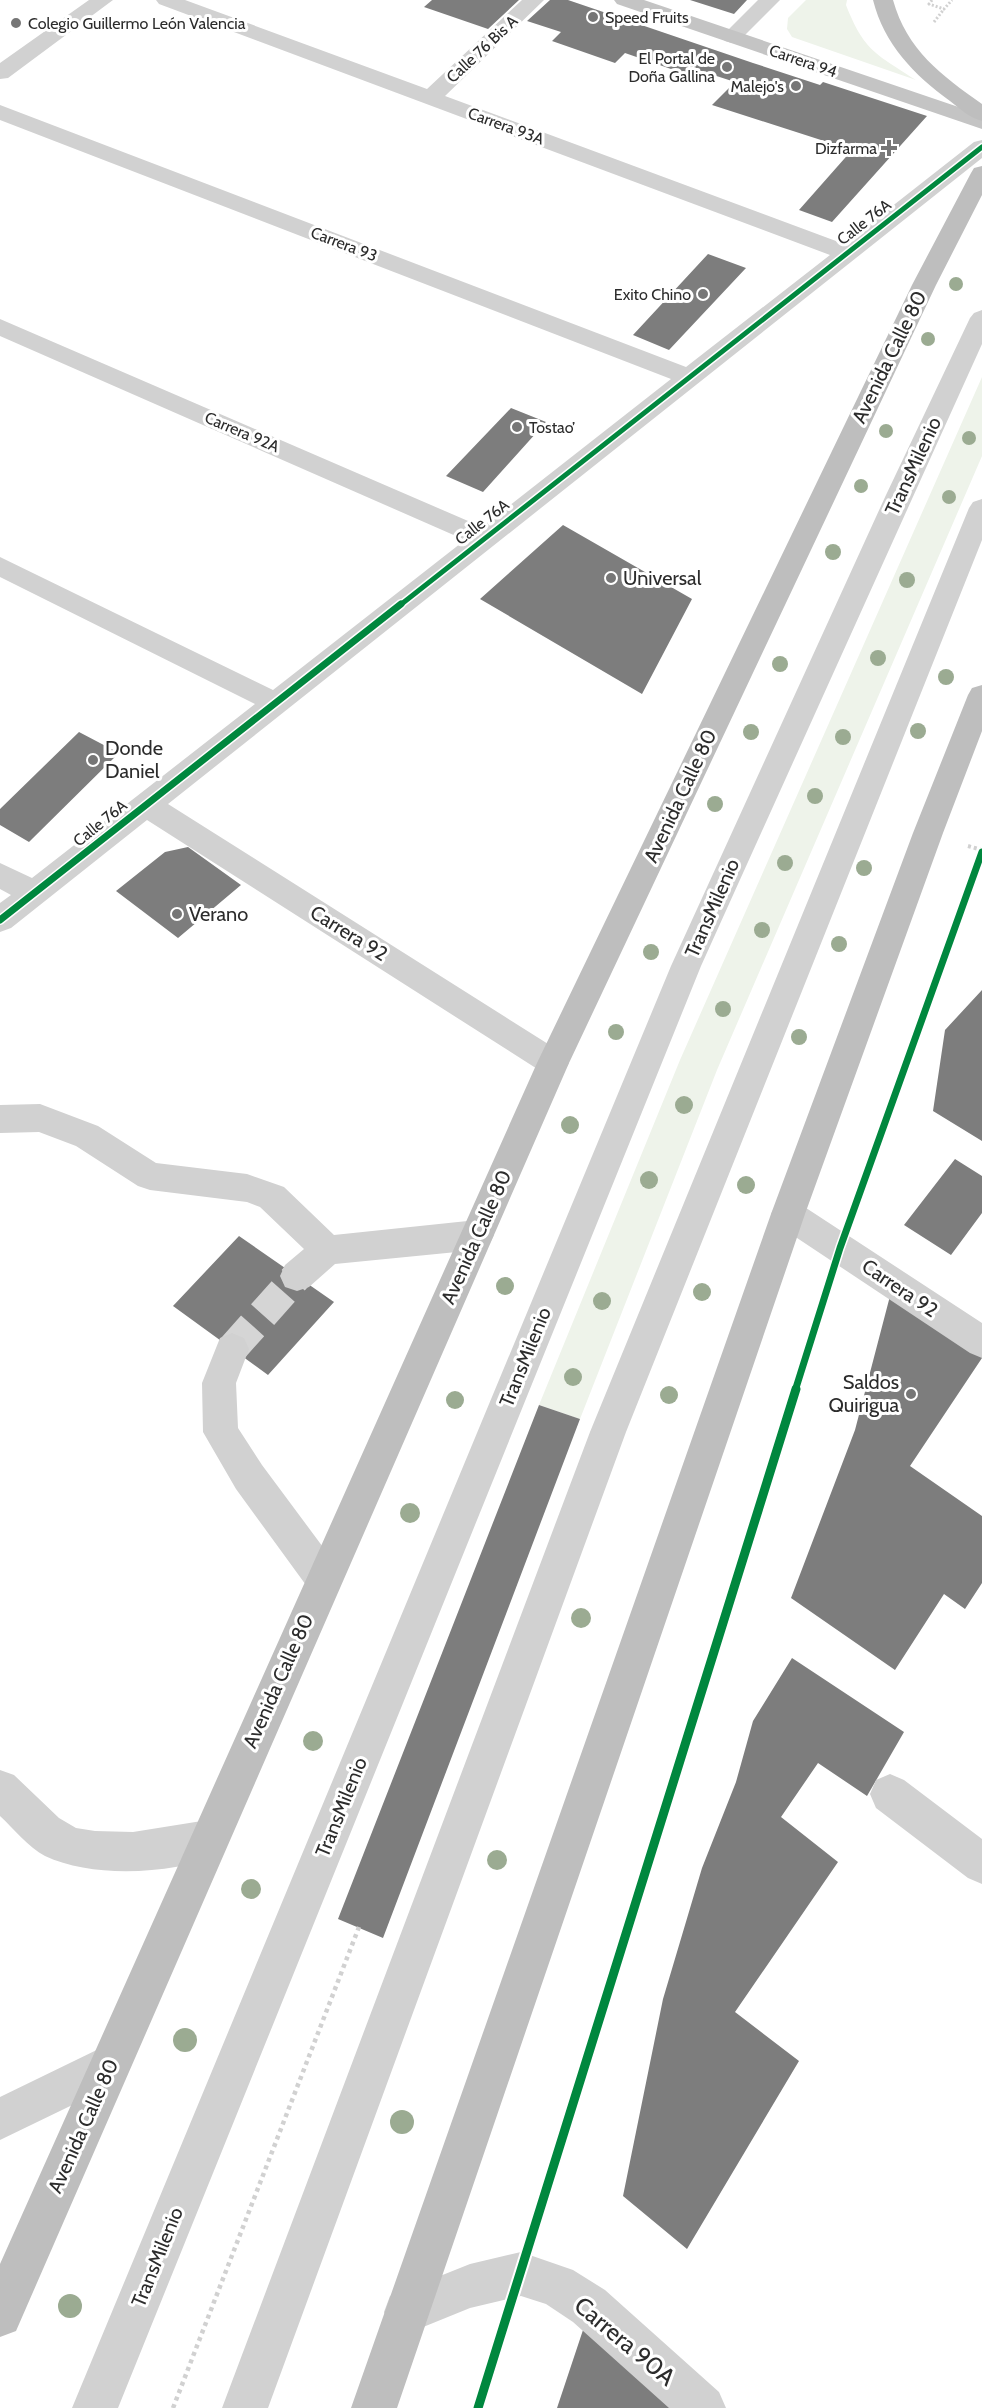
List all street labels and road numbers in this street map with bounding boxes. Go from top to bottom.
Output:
street label: Calle 76 Bis A [443,11,522,87]
street label: Carrera 94 [767,41,839,81]
street label: Carrera 93A [465,103,547,149]
street label: Calle 76A [833,195,895,249]
street label: Carrera 93 [308,223,380,265]
street label: Avenida Calle 80 [847,287,931,427]
street label: Carrera 92A [202,408,282,456]
street label: TransMilenio [880,413,946,519]
street label: Calle 76A [451,495,513,549]
street label: Avenida Calle 80 [639,726,721,866]
street label: Calle 76A [69,796,131,850]
street label: TransMilenio [680,855,744,961]
street label: Carrera 92 [306,900,392,966]
street label: Avenida Calle 80 [436,1166,516,1308]
street label: Carrera 92 [857,1254,943,1322]
street label: TransMilenio [494,1304,556,1410]
street label: Avenida Calle 80 [238,1610,318,1752]
street label: TransMilenio [310,1754,372,1860]
street label: Avenida Calle 80 [43,2055,123,2197]
street label: TransMilenio [126,2204,188,2310]
street label: Carrera 90A [569,2290,681,2392]

